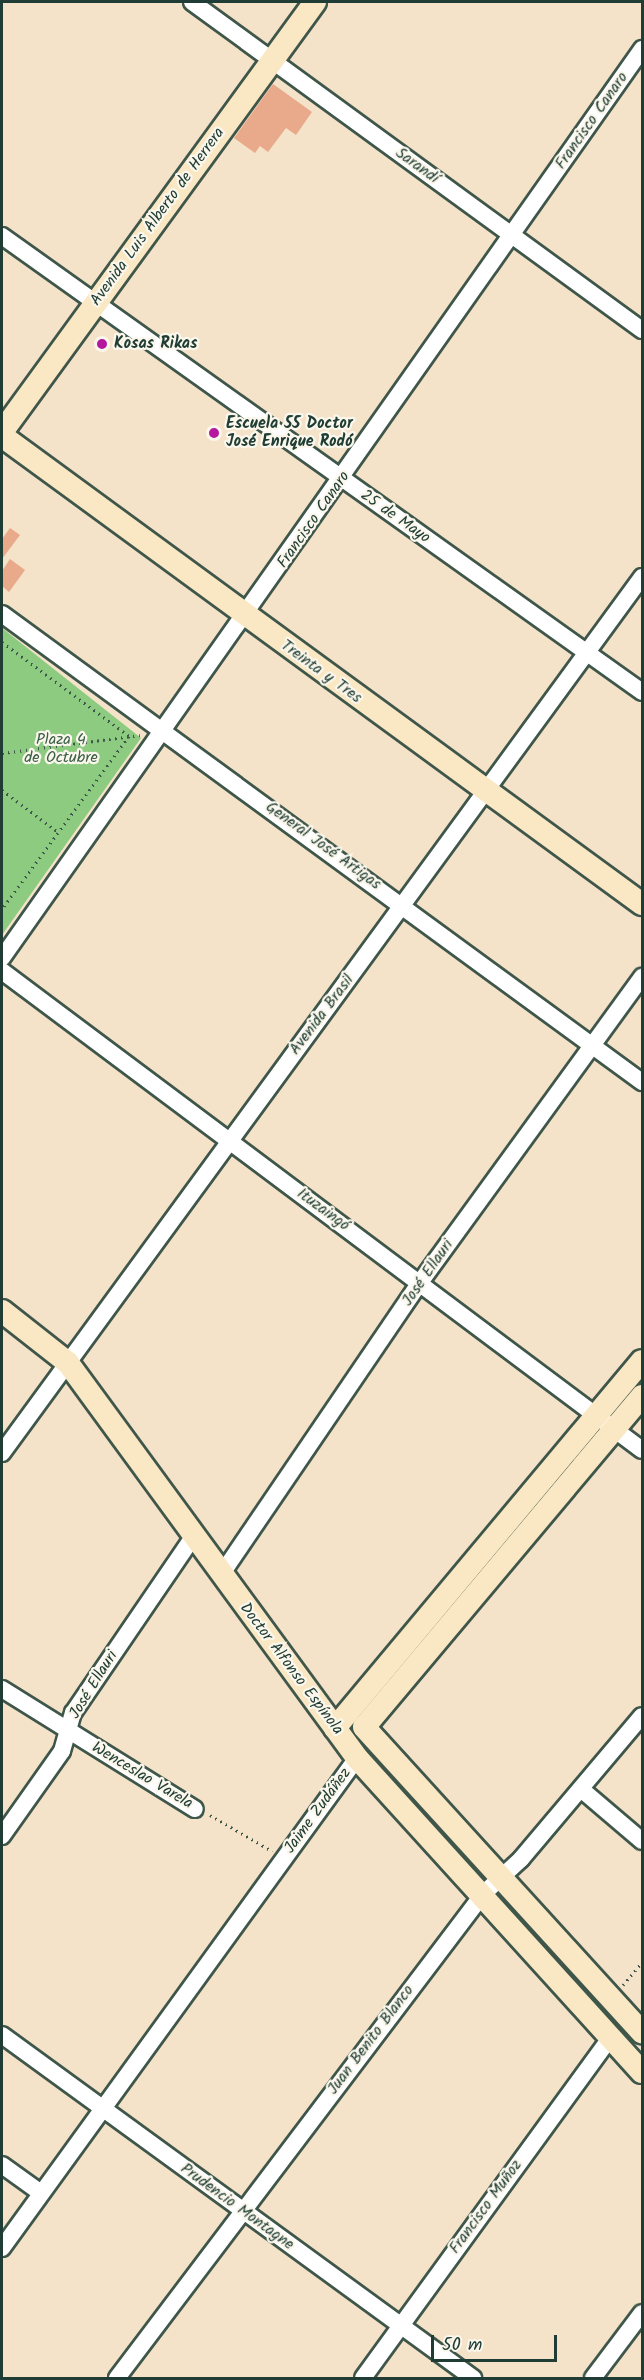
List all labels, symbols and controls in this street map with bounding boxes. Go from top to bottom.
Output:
street label: Francisco Canaro [551,69,633,173]
street label: Avenida Luis Alberto de Herrera [87,124,229,310]
street label: Sarandí [391,144,443,188]
place label: Kosas Rikas [114,334,197,354]
marker: Kosas Rikas [95,337,109,351]
place label: Escuela 55 Doctor José Enrique Rodó [226,414,353,452]
marker: Escuela 55 Doctor José Enrique Rodó [207,426,221,440]
street label: Francisco Canaro [273,468,355,572]
street label: 25 de Mayo [356,486,434,548]
street label: Treinta y Tres [277,636,365,708]
park label: Plaza 4 de Octubre [24,730,98,768]
street label: General José Artigas [262,798,384,894]
street label: Avenida Brasil [286,971,358,1059]
street label: Ituzaingó [293,1184,353,1236]
street label: José Ellauri [398,1236,458,1310]
street label: Doctor Alfonso Espínola [235,1599,347,1739]
street label: José Ellauri [66,1647,122,1723]
street label: Wenceslao Varela [88,1738,196,1814]
street label: Jaime Zudáñez [281,1764,355,1858]
street label: Juan Benito Blanco [324,1982,418,2098]
street label: Francisco Muñoz [446,2156,526,2258]
street label: Prudencio Montagne [177,2159,297,2255]
scale bar [434,2323,560,2361]
text: 50 m [442,2331,482,2360]

